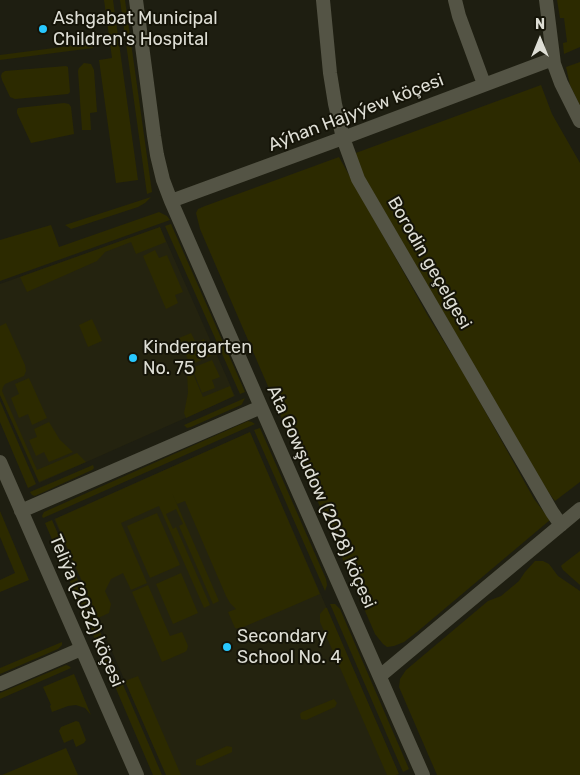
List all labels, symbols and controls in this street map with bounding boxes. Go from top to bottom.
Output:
place label: Ashgabat Municipal Children's Hospital [53,8,218,50]
north arrow [515,15,565,65]
text: N [535,16,545,33]
marker: Ashgabat Municipal Children's Hospital [37,23,49,35]
street label: Aýhan Hajyýew köçesi [265,70,447,156]
street label: Borodin geçelgesi [382,193,476,333]
place label: Kindergarten No. 75 [143,337,252,379]
marker: Kindergarten No. 75 [127,352,139,364]
street label: Ata Gowşudow (2028) köçesi [262,382,380,612]
street label: Teliýa (2032) köçesi [44,531,128,691]
place label: Secondary School No. 4 [237,626,341,669]
marker: Secondary School No. 4 [221,641,233,653]

